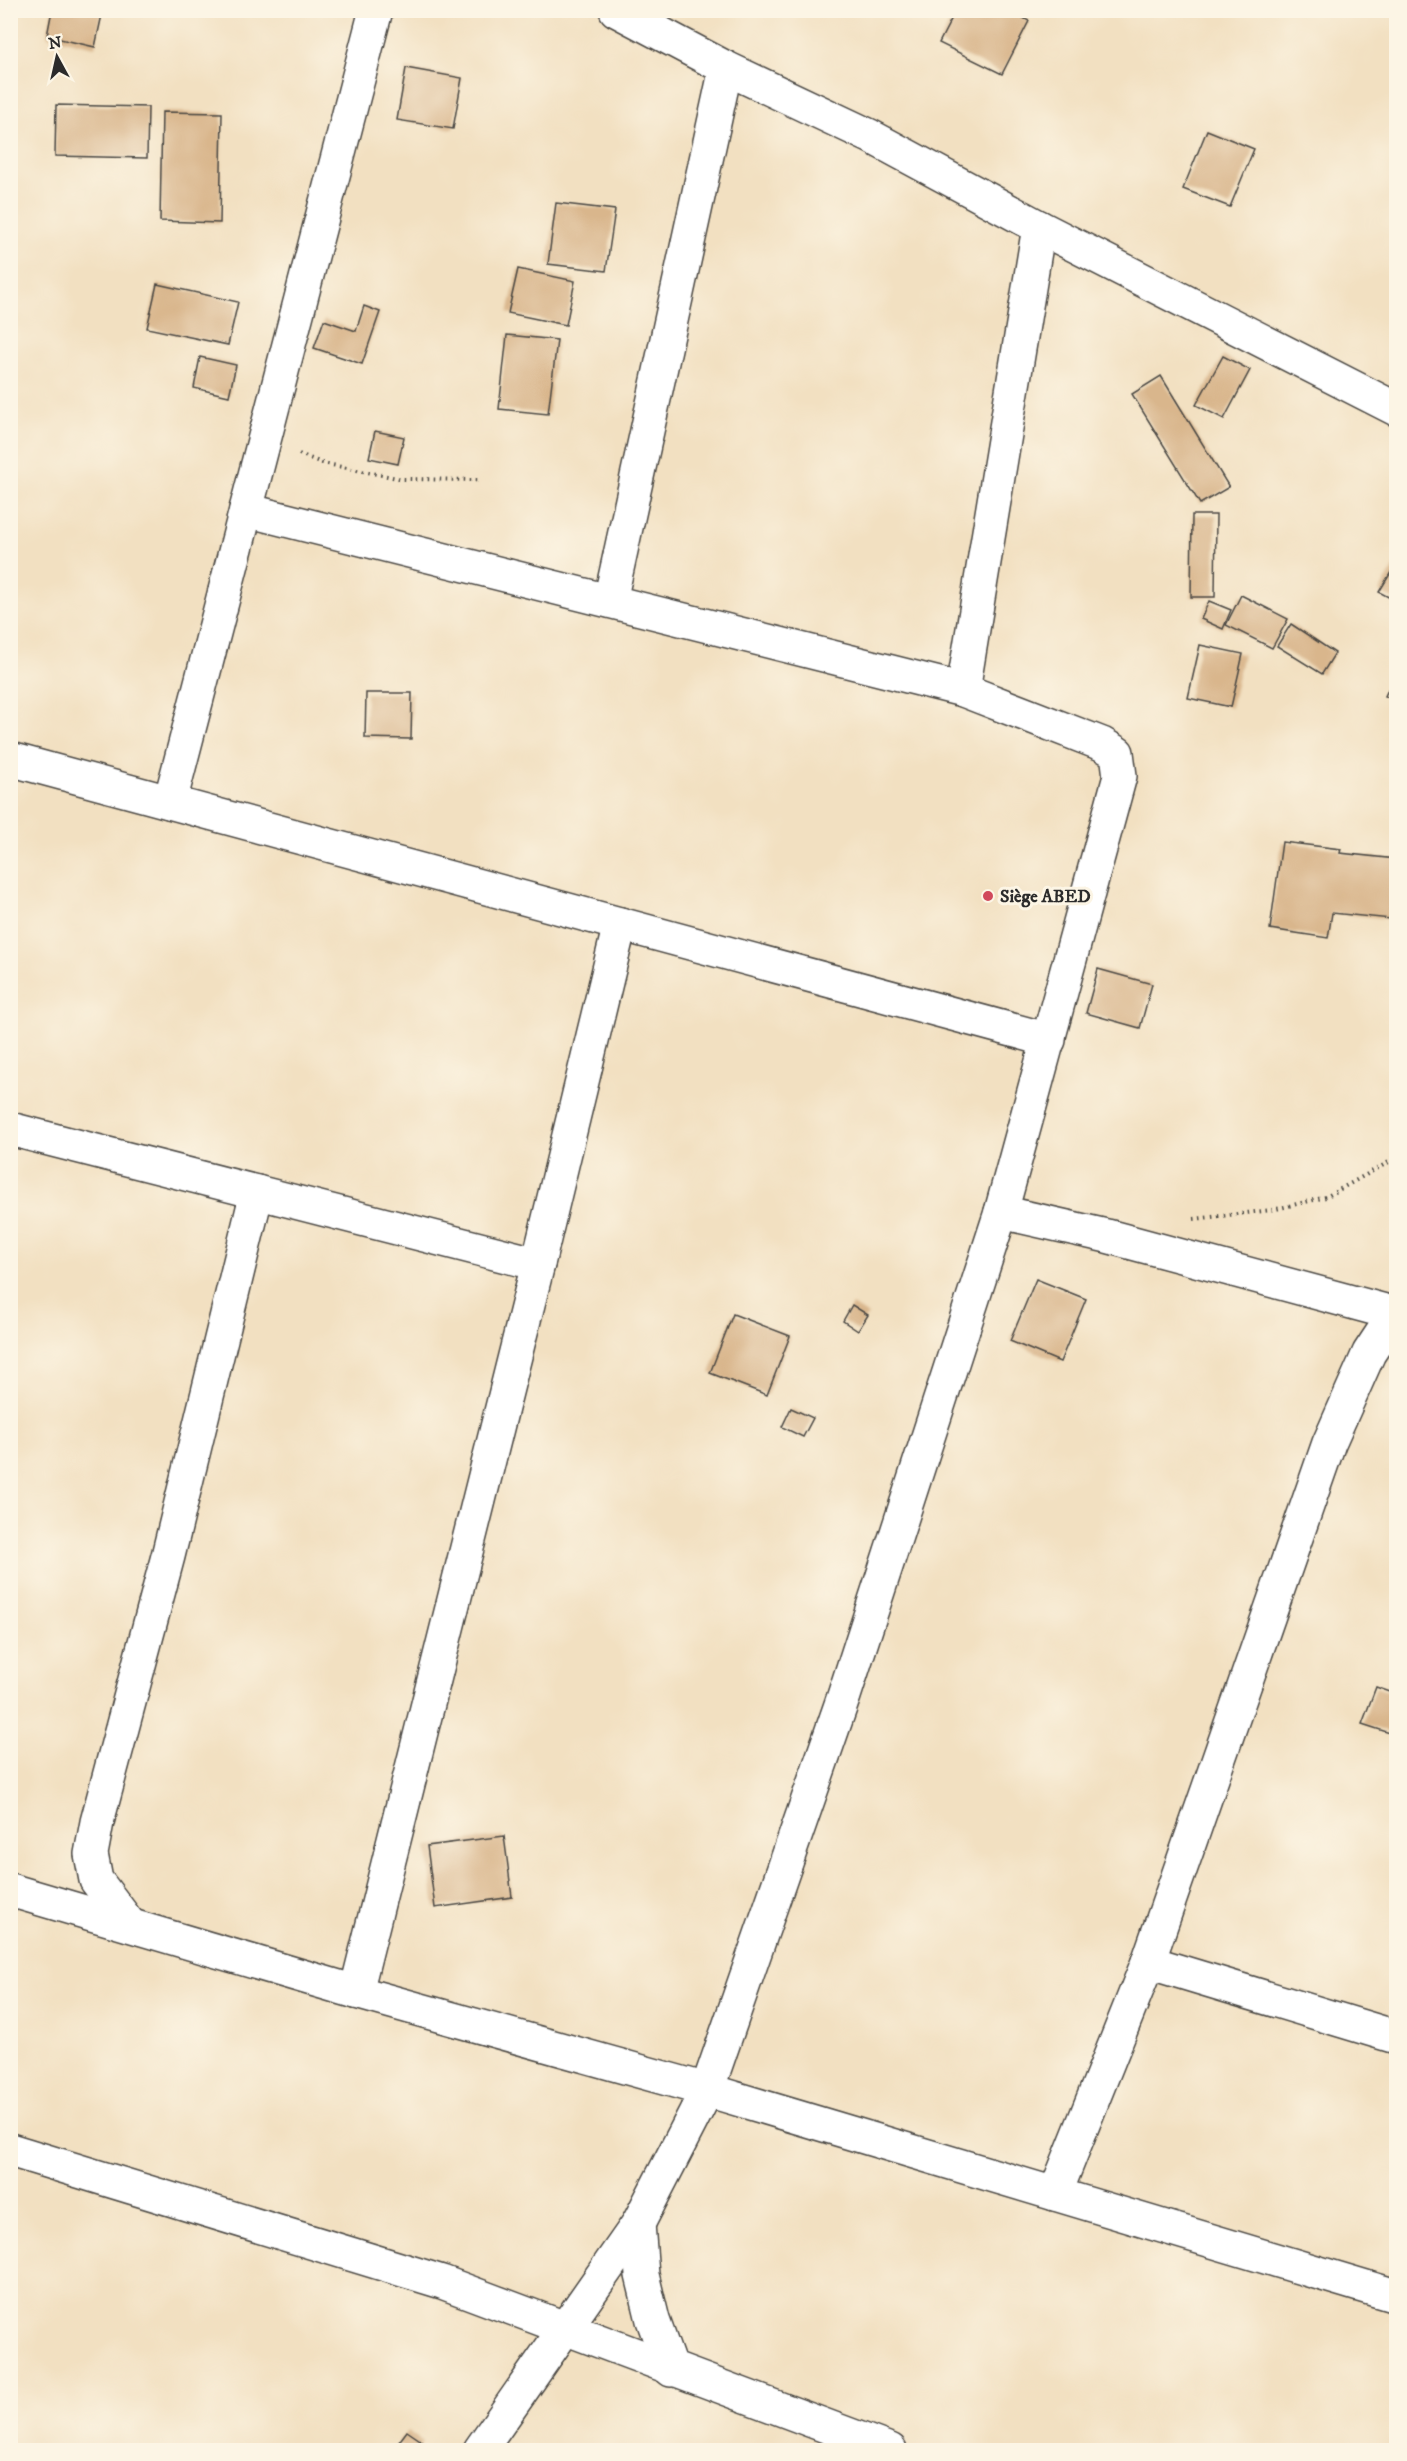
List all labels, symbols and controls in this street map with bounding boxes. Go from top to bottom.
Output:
north arrow [27,27,87,87]
text: N [47,32,63,54]
place label: Siège ABED [1000,886,1091,908]
marker: Siège ABED [981,889,995,903]

